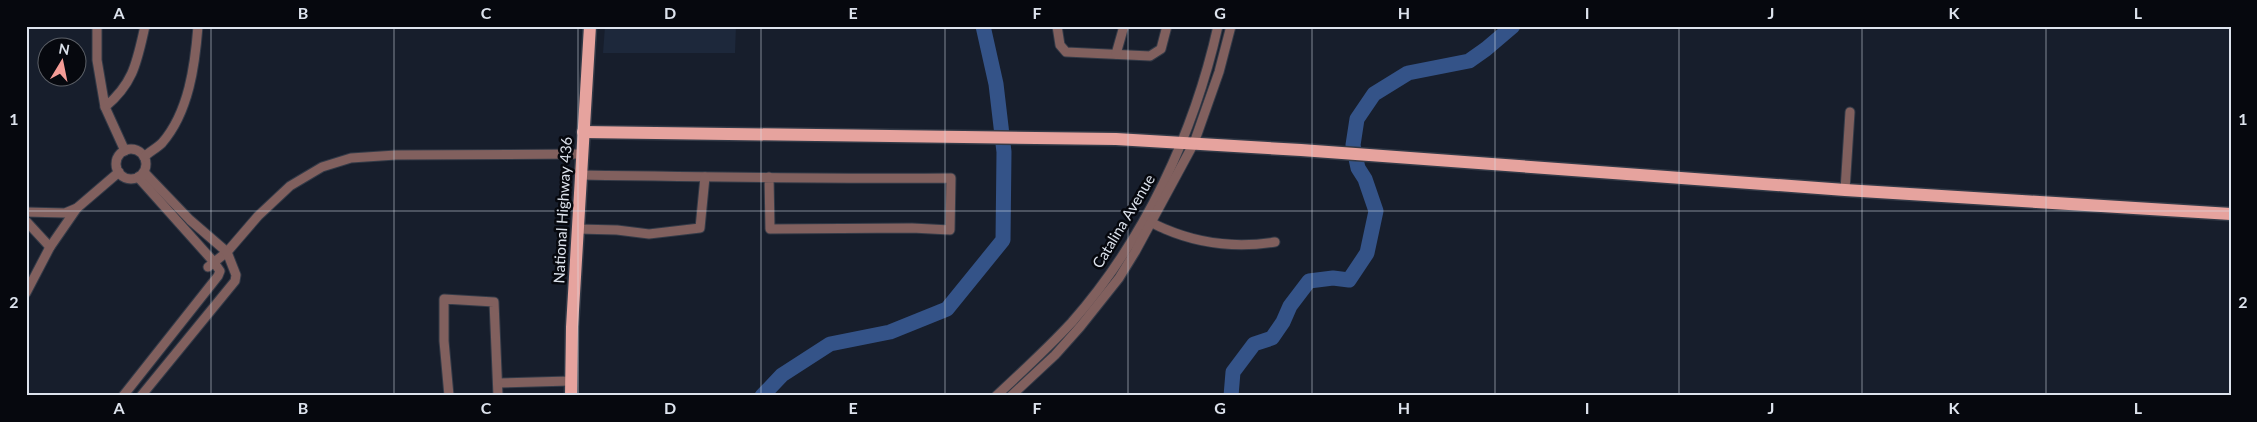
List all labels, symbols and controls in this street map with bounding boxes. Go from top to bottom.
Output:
text: A [112,3,125,22]
text: B [298,3,308,22]
text: C [481,3,492,22]
text: D [664,3,676,22]
text: E [848,3,858,22]
text: F [1032,3,1042,22]
text: G [1214,3,1226,22]
text: H [1398,3,1410,22]
text: I [1585,3,1589,22]
text: J [1768,3,1774,22]
text: K [1949,3,1961,22]
text: L [2134,3,2143,22]
north arrow [38,38,88,88]
text: N [58,39,71,58]
text: 1 [9,109,19,128]
text: 1 [2238,109,2248,128]
street label: National Highway 436 [549,136,575,284]
street label: Catalina Avenue [1088,171,1158,271]
text: 2 [9,292,19,311]
text: 2 [2238,292,2248,311]
text: A [112,398,125,417]
text: B [298,398,308,417]
text: C [481,398,492,417]
text: D [664,398,676,417]
text: E [848,398,858,417]
text: F [1032,398,1042,417]
text: G [1214,398,1226,417]
text: H [1398,398,1410,417]
text: I [1585,398,1589,417]
text: J [1768,398,1774,417]
text: K [1949,398,1961,417]
text: L [2134,398,2143,417]

